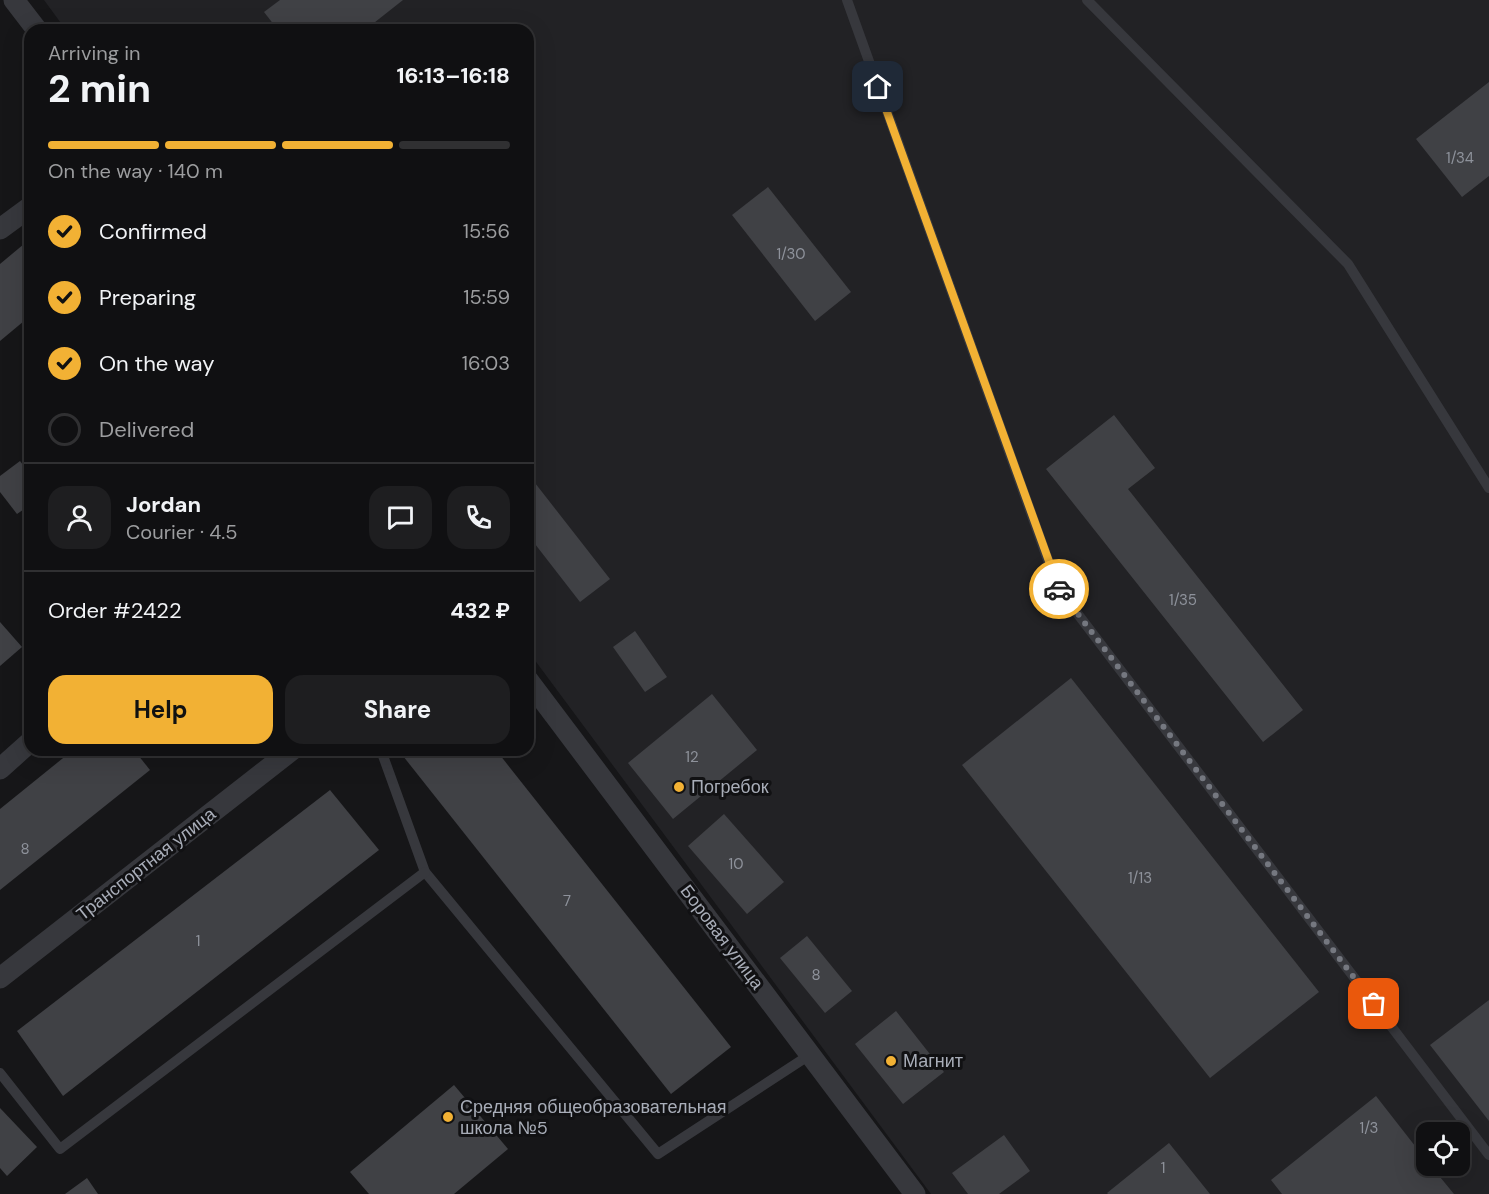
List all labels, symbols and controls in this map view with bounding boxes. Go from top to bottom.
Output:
text: Arriving in [48,40,140,66]
text: 16:13–16:18 [396,61,510,90]
pin [852,61,903,112]
text: 2 min [48,63,151,114]
icon: home [861,70,894,103]
house number: 1/34 [1446,148,1474,168]
text: On the way · 140 m [48,158,223,184]
icon: check [48,215,81,248]
text: Confirmed [99,217,207,246]
text: 15:56 [463,218,510,244]
house number: 1/30 [776,244,806,264]
icon: check [48,281,81,314]
text: Preparing [99,283,196,312]
text: 15:59 [463,284,510,310]
icon: check [48,347,81,380]
text: On the way [99,349,214,378]
text: 16:03 [462,350,510,376]
text: Delivered [99,415,194,444]
button: person [48,486,111,549]
button: chat [369,486,432,549]
button: phone [447,486,510,549]
text: Jordan [126,490,201,519]
text: Courier · 4.5 [126,519,238,545]
courier [1029,559,1089,619]
icon: car [1043,573,1076,606]
house number: 1/35 [1169,590,1197,610]
text: Order #2422 [48,596,182,625]
text: 432 ₽ [450,596,510,625]
button: Help [48,675,273,744]
button: Share [285,675,510,744]
house number: 12 [685,747,699,767]
place label: Погребок [691,775,769,799]
marker: Погребок [672,780,686,794]
street label: Транспортная улица [71,801,221,926]
house number: 8 [20,839,30,859]
house number: 10 [729,854,743,874]
house number: 1/13 [1128,868,1152,888]
street label: Боровая улица [675,880,770,995]
house number: 7 [563,891,571,911]
house number: 1 [196,931,200,951]
house number: 8 [811,965,821,985]
pin [1348,978,1399,1029]
icon: bag [1357,987,1390,1020]
place label: Магнит [903,1049,963,1073]
marker: Магнит [884,1054,898,1068]
place label: Средняя общеобразовательная школа №5 [460,1095,727,1140]
marker: Средняя общеобразовательная школа №5 [441,1110,455,1124]
house number: 1/3 [1360,1118,1378,1138]
map controls [1416,1122,1470,1176]
button: locate [1416,1122,1470,1176]
house number: 1 [1161,1158,1165,1178]

